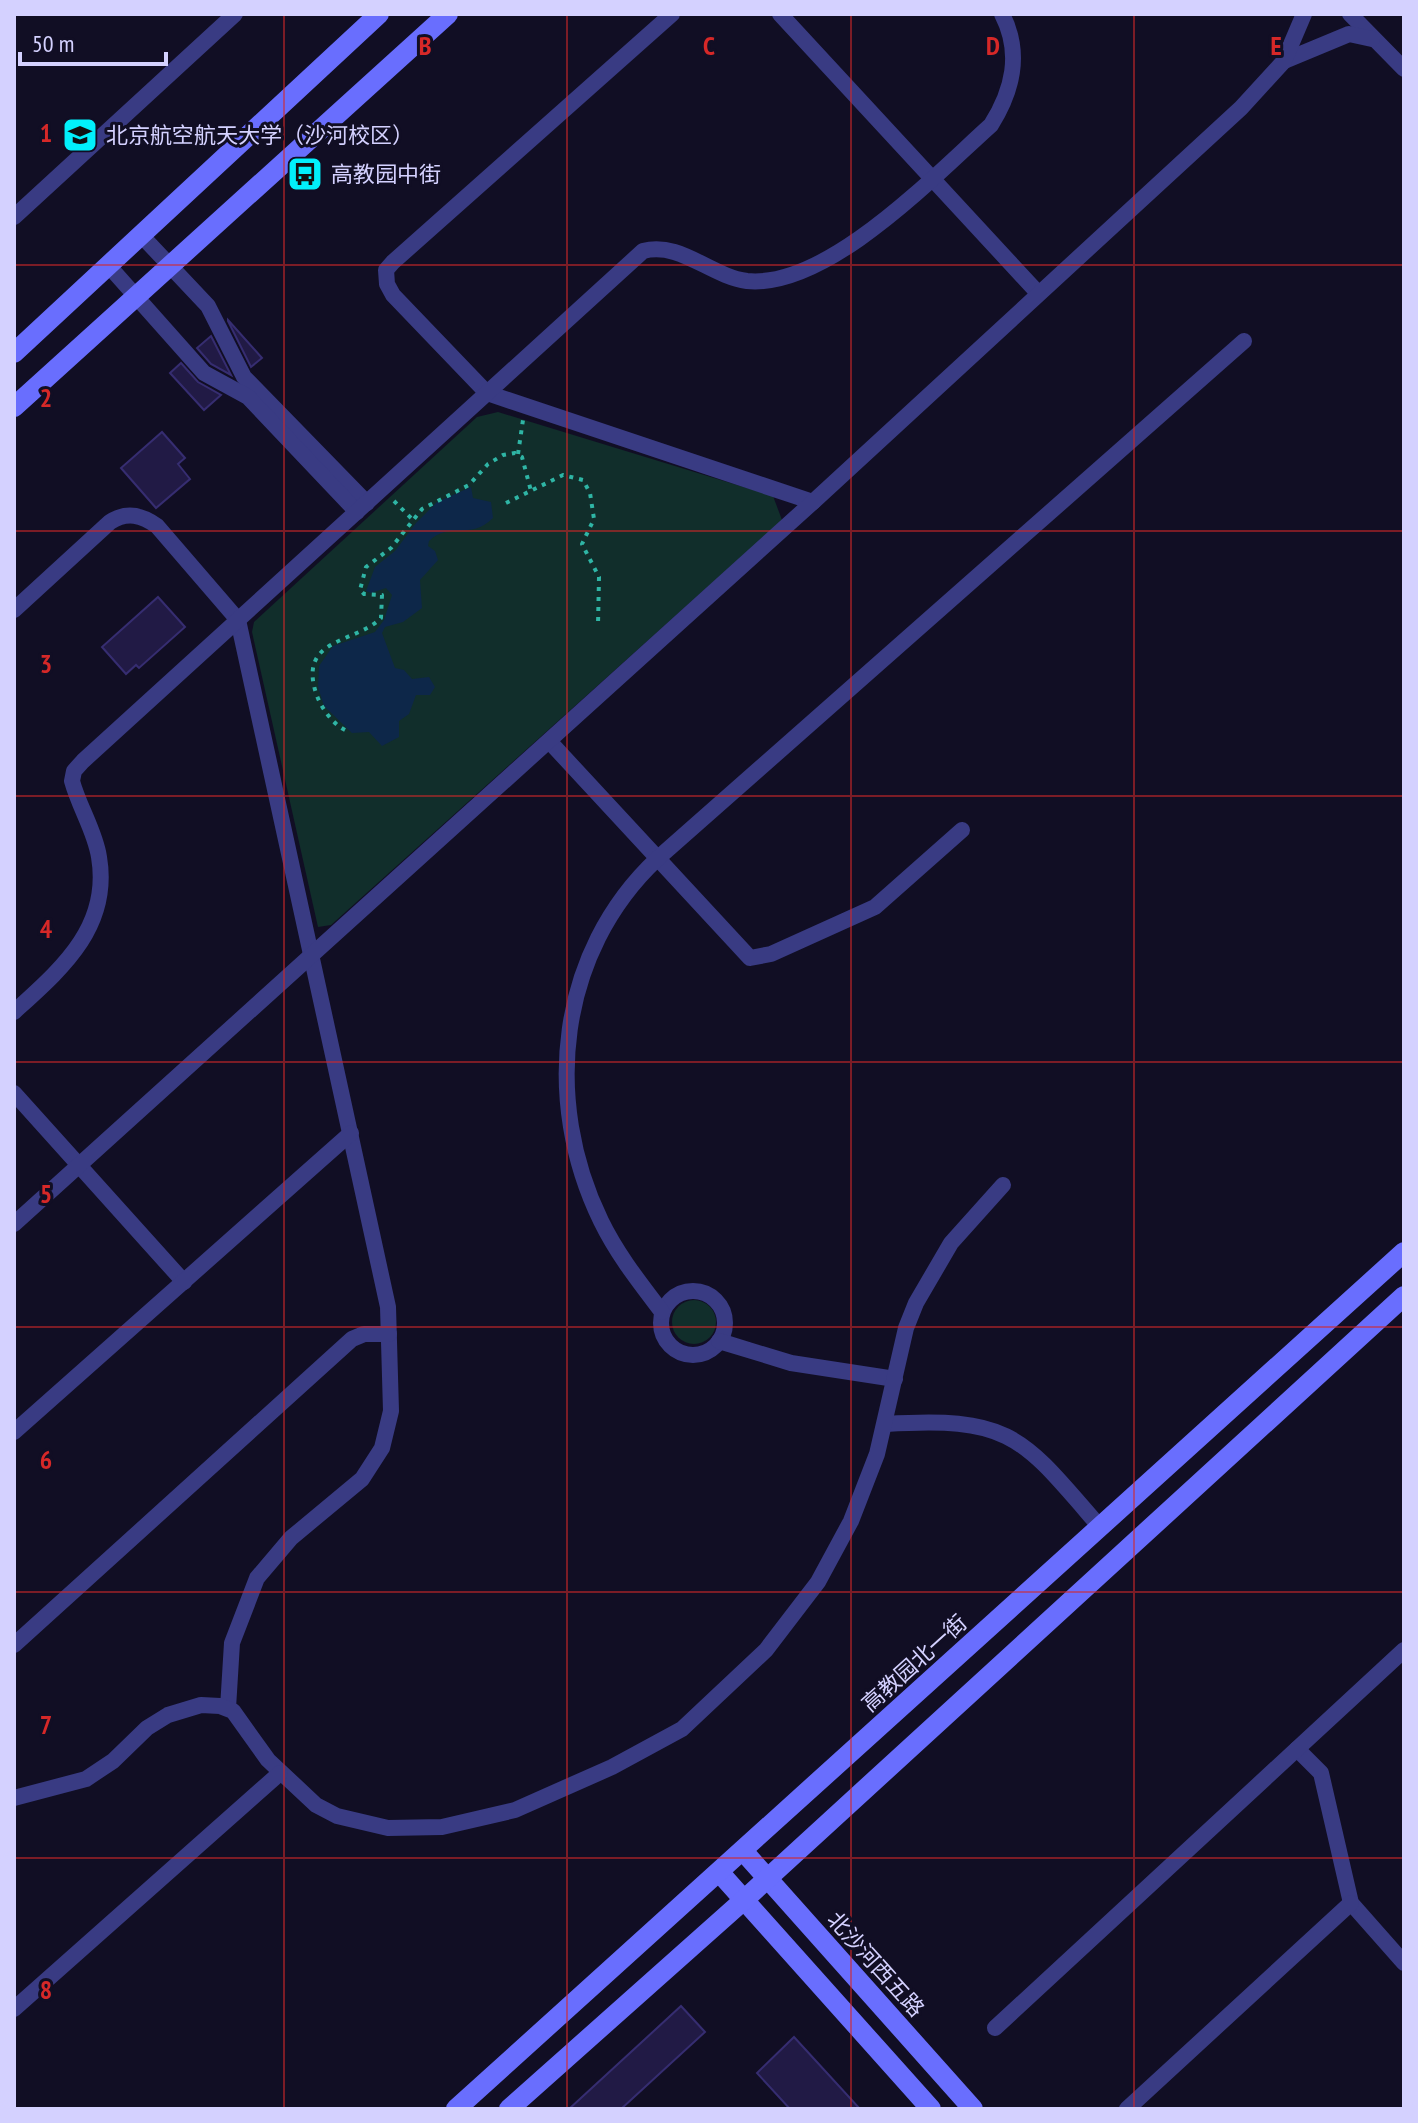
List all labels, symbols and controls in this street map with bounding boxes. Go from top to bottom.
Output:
scale bar [20,16,166,66]
text: 50 m [32,28,74,59]
text: B [419,29,432,62]
text: C [703,29,715,62]
text: D [986,29,1000,62]
text: E [1270,29,1282,62]
text: 1 [40,116,52,149]
school or university icon: 北京航空航天大学（沙河校区） [61,116,99,154]
place label: 北京航空航天大学（沙河校区） [106,121,414,149]
bus stop icon: 高教园中街 [286,155,324,193]
place label: 高教园中街 [331,160,441,188]
text: 2 [40,381,52,414]
text: 3 [40,647,52,680]
text: 4 [40,912,53,945]
text: 5 [40,1177,52,1210]
text: 6 [40,1443,52,1476]
street label: 高教园北一街 [856,1608,972,1718]
text: 7 [40,1708,52,1741]
street label: 北沙河西五路 [821,1906,931,2022]
text: 8 [40,1973,52,2006]

